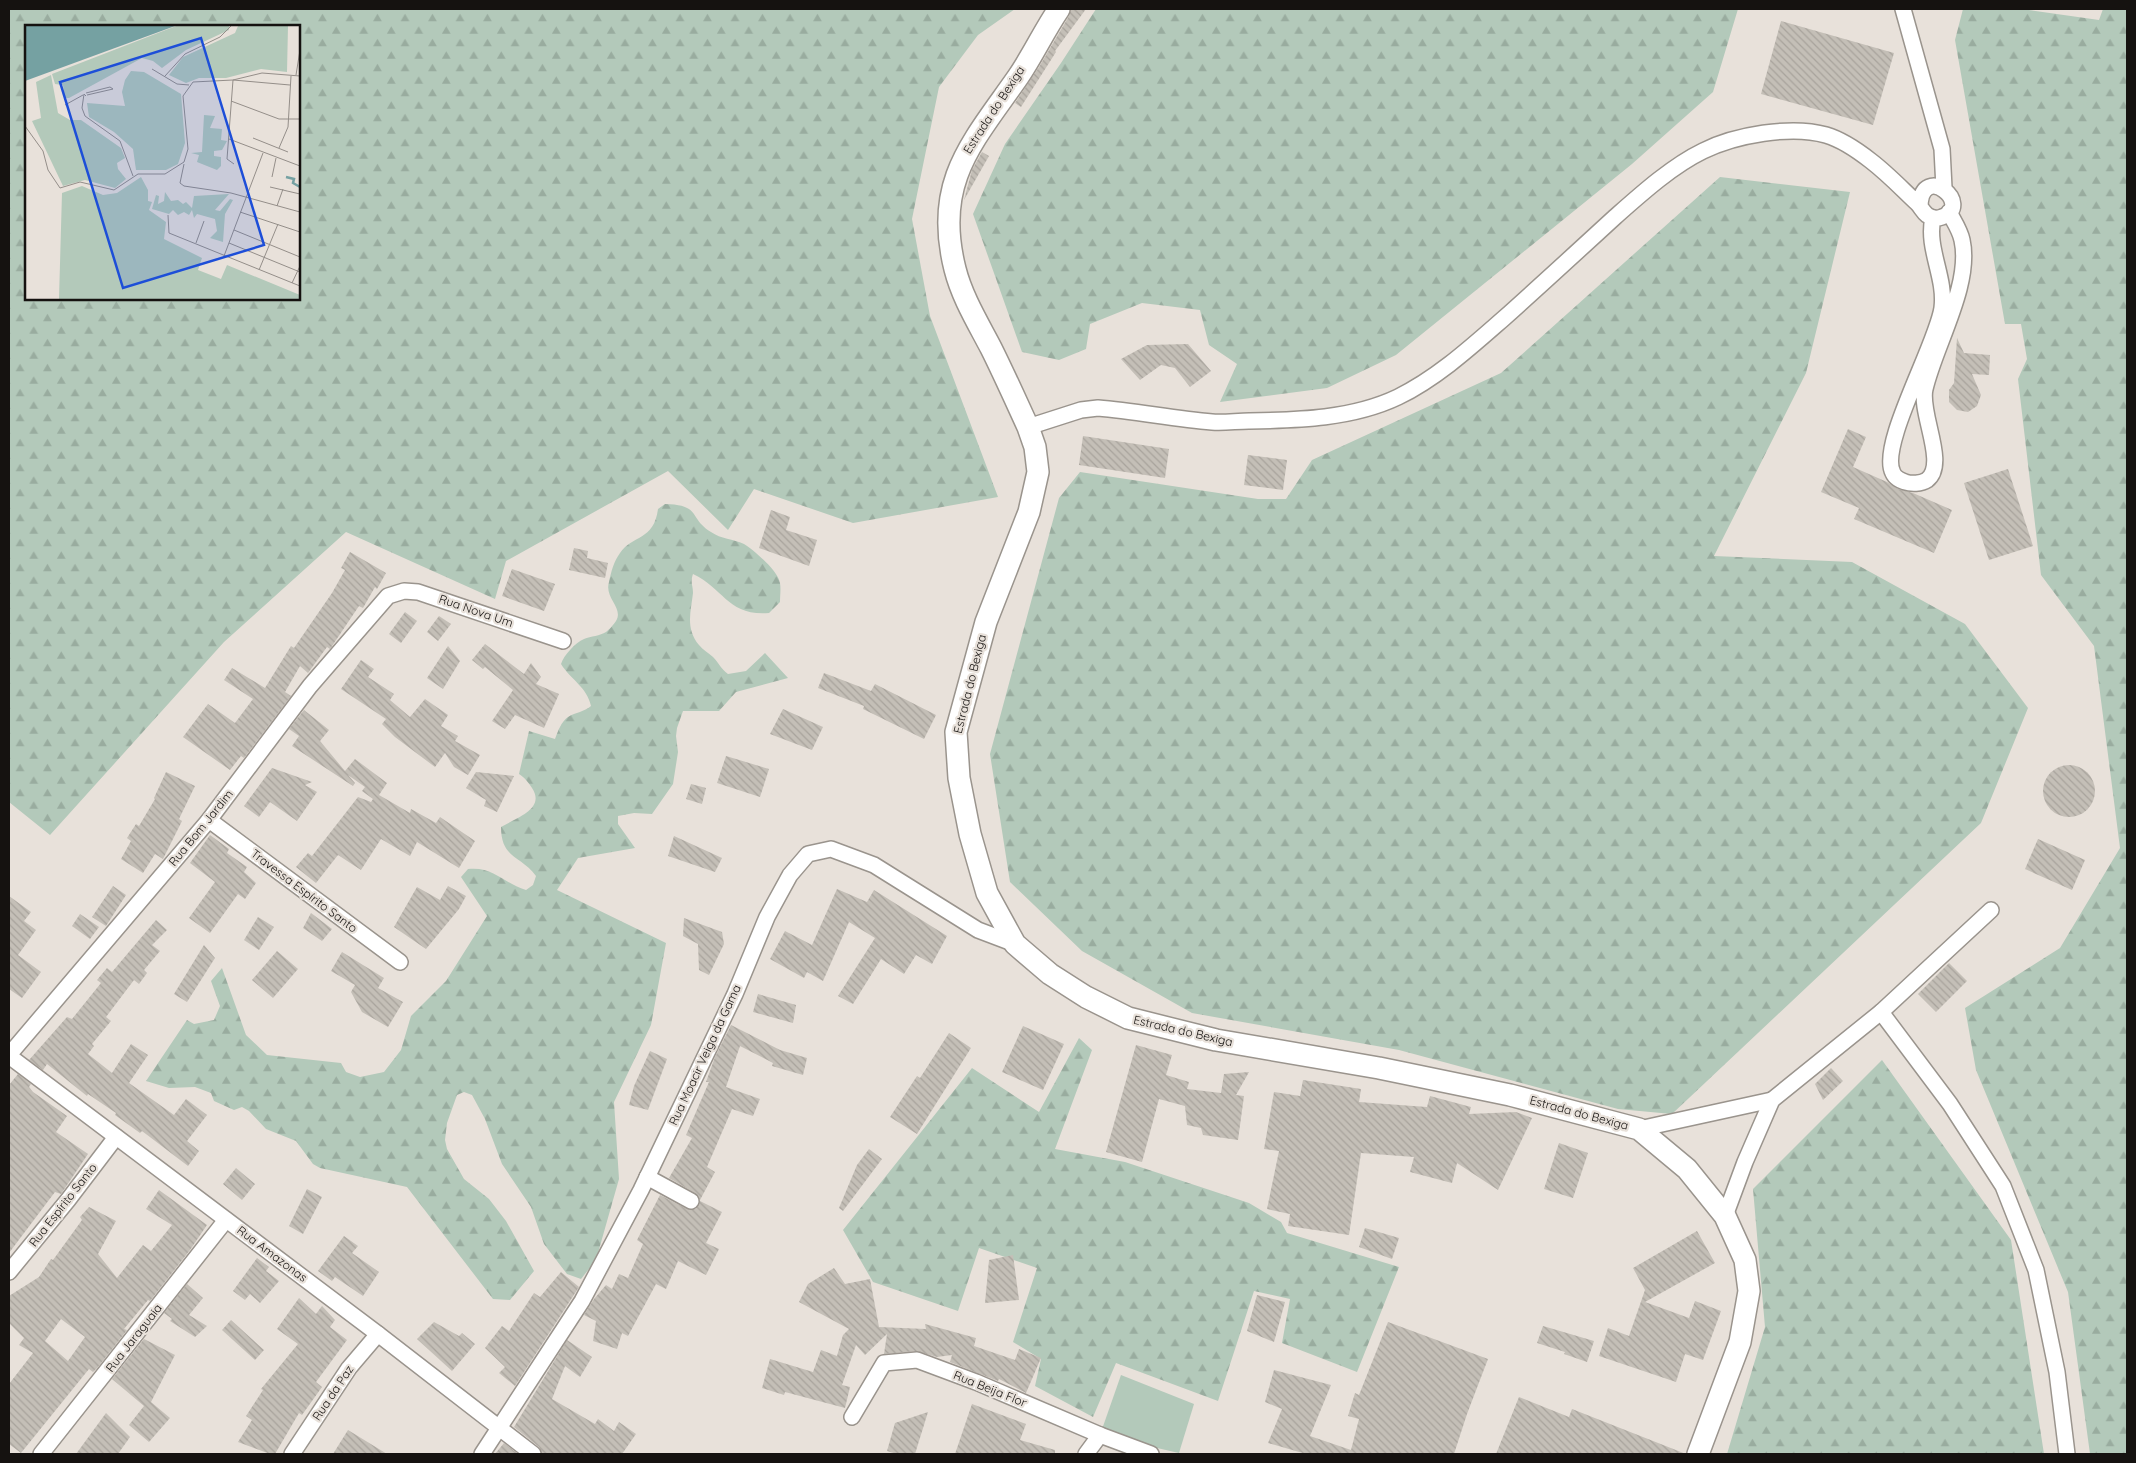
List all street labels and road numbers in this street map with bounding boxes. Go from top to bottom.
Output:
street label: Estrada do Bexiga [960,63,1027,156]
street label: Rua Nova Um [437,591,515,630]
street label: Estrada do Bexiga [950,633,989,735]
street label: Rua Bom Jardim [165,786,236,869]
street label: Travessa Espírito Santo [248,846,360,936]
street label: Rua Moacir Veiga da Gama [665,982,744,1127]
street label: Estrada do Bexiga [1132,1012,1234,1049]
street label: Estrada do Bexiga [1528,1092,1630,1133]
street label: Rua Espírito Santo [25,1160,100,1249]
street label: Rua Amazonas [234,1222,311,1285]
street label: Rua Jaraguaia [102,1301,165,1375]
street label: Rua da Paz [309,1362,357,1423]
street label: Rua Beija Flor [951,1367,1029,1410]

